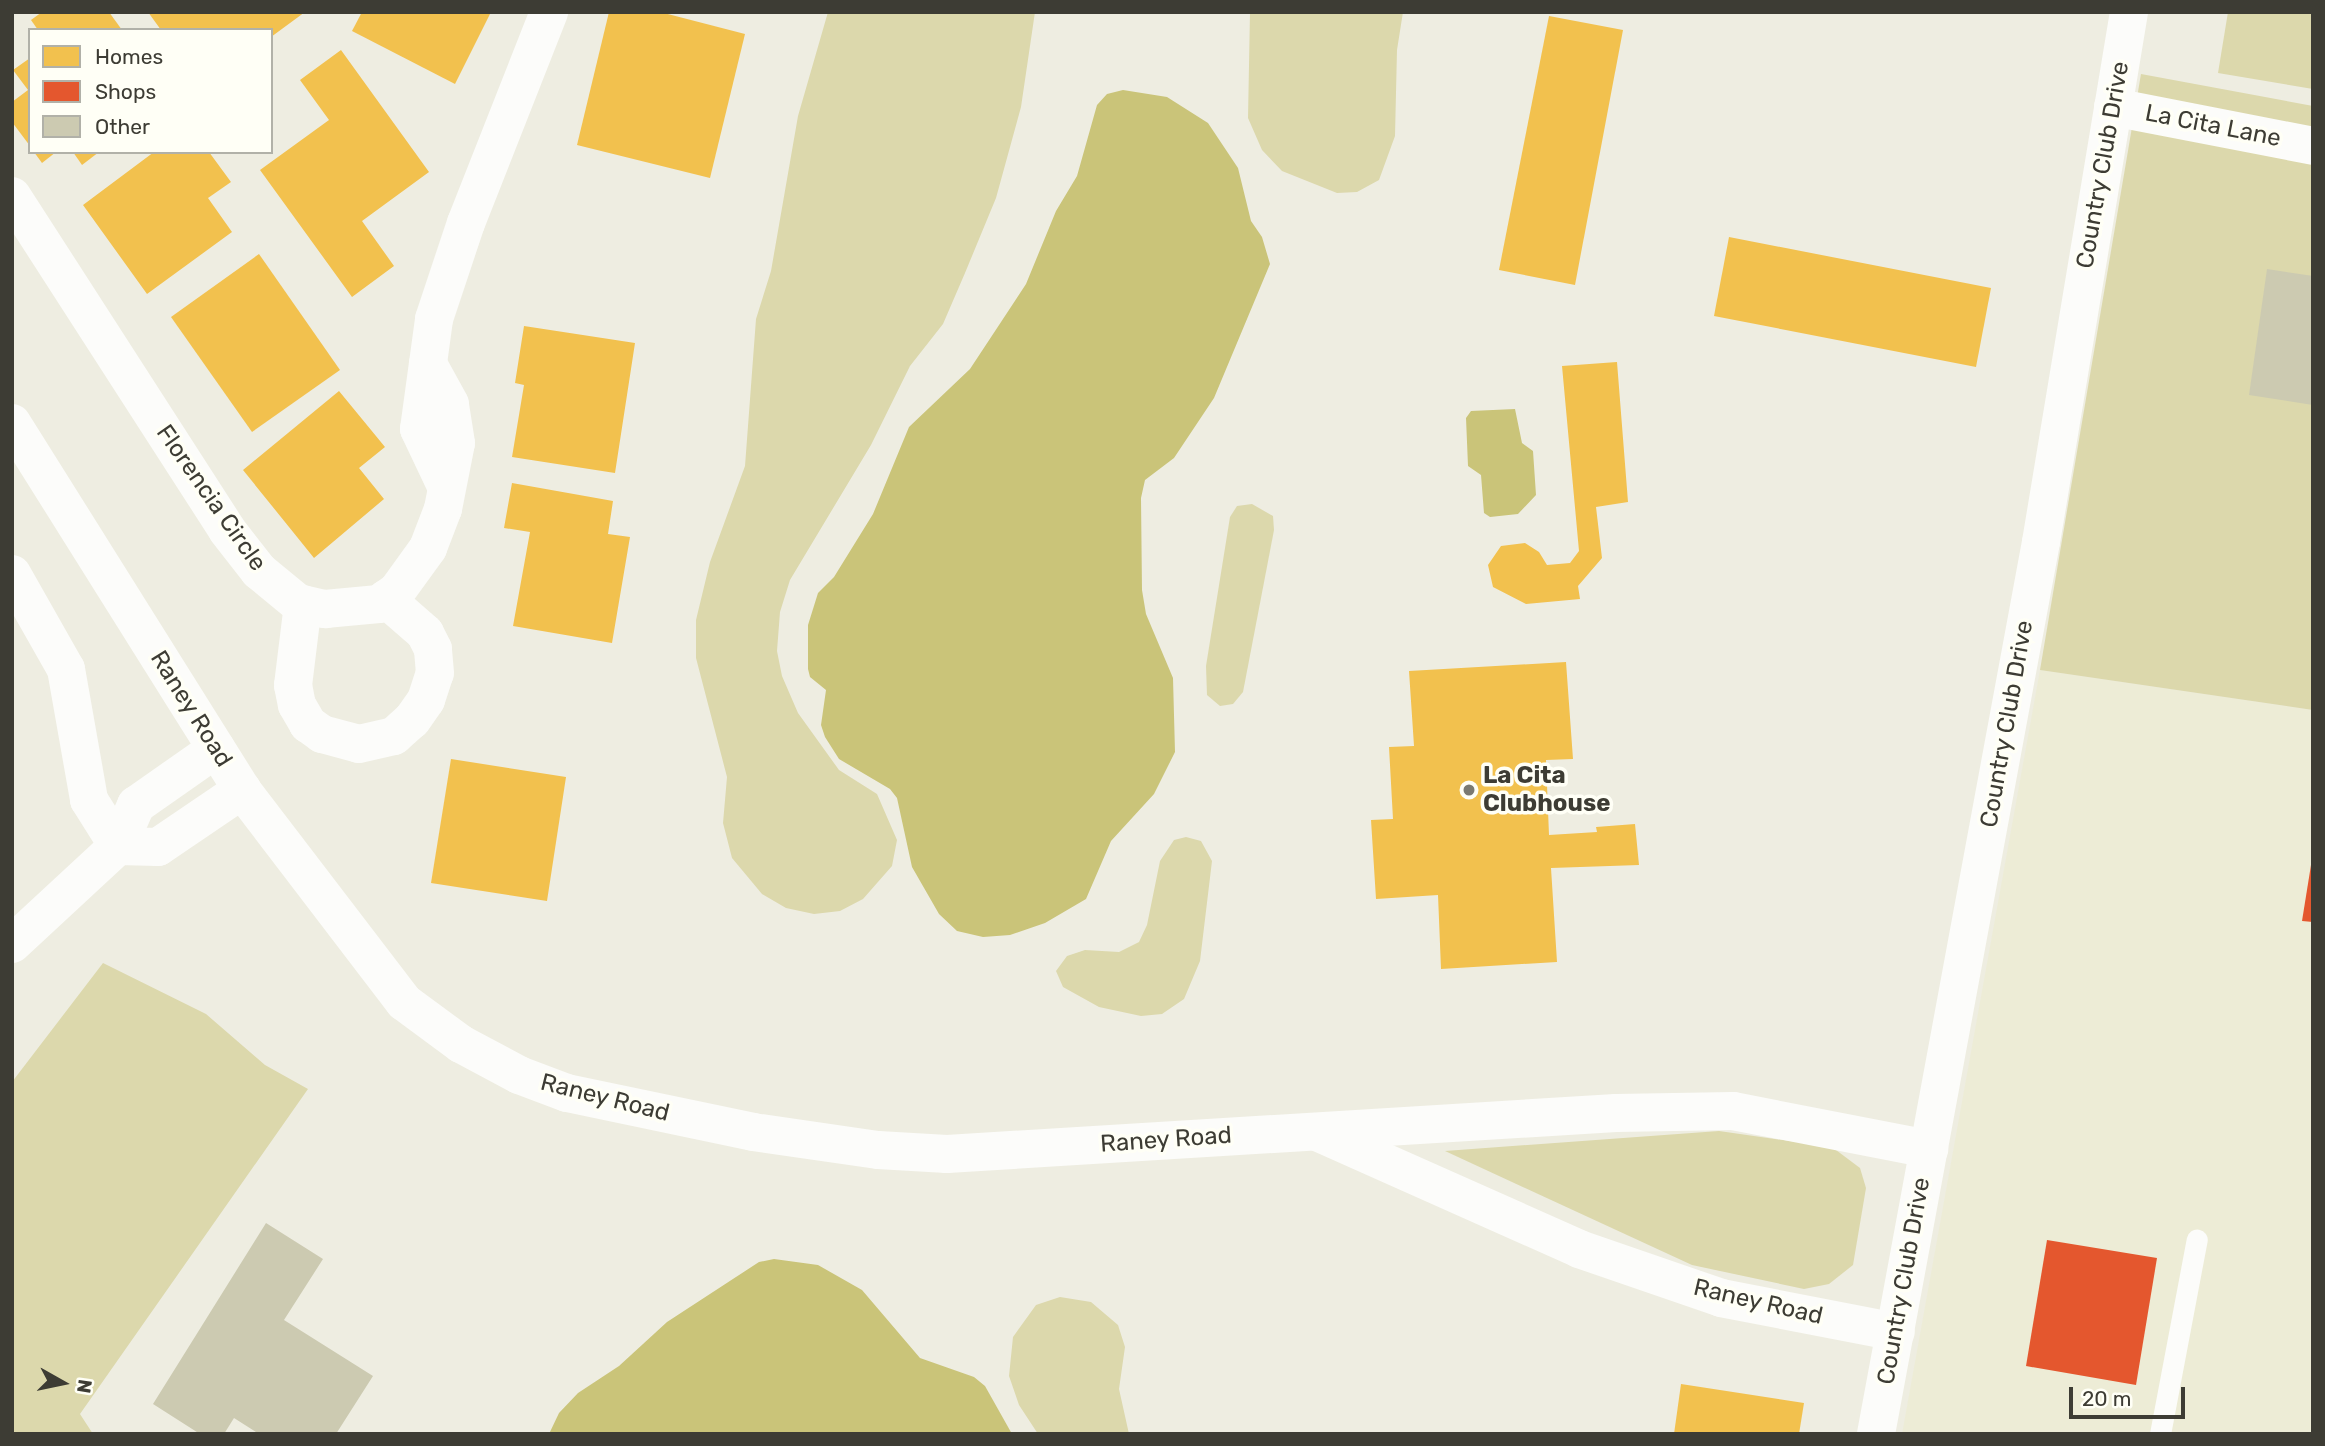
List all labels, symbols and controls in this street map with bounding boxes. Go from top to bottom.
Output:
legend [28,28,273,154]
text: Homes [95,44,163,69]
street label: Country Club Drive [2071,59,2135,271]
text: Shops [95,79,156,104]
street label: La Cita Lane [2143,99,2283,153]
text: Other [95,114,150,139]
street label: Florencia Circle [150,419,272,577]
street label: Country Club Drive [1975,618,2039,830]
street label: Raney Road [144,645,238,773]
place label: La Cita Clubhouse [1483,762,1610,818]
marker: La Cita Clubhouse [1461,782,1477,798]
street label: Raney Road [537,1068,673,1128]
street label: Raney Road [1099,1121,1233,1159]
street label: Country Club Drive [1872,1175,1936,1387]
street label: Raney Road [1690,1273,1826,1331]
north arrow [28,1348,98,1418]
scale bar [2073,1372,2188,1416]
text: N [72,1378,97,1395]
text: 20 m [2082,1386,2131,1411]

